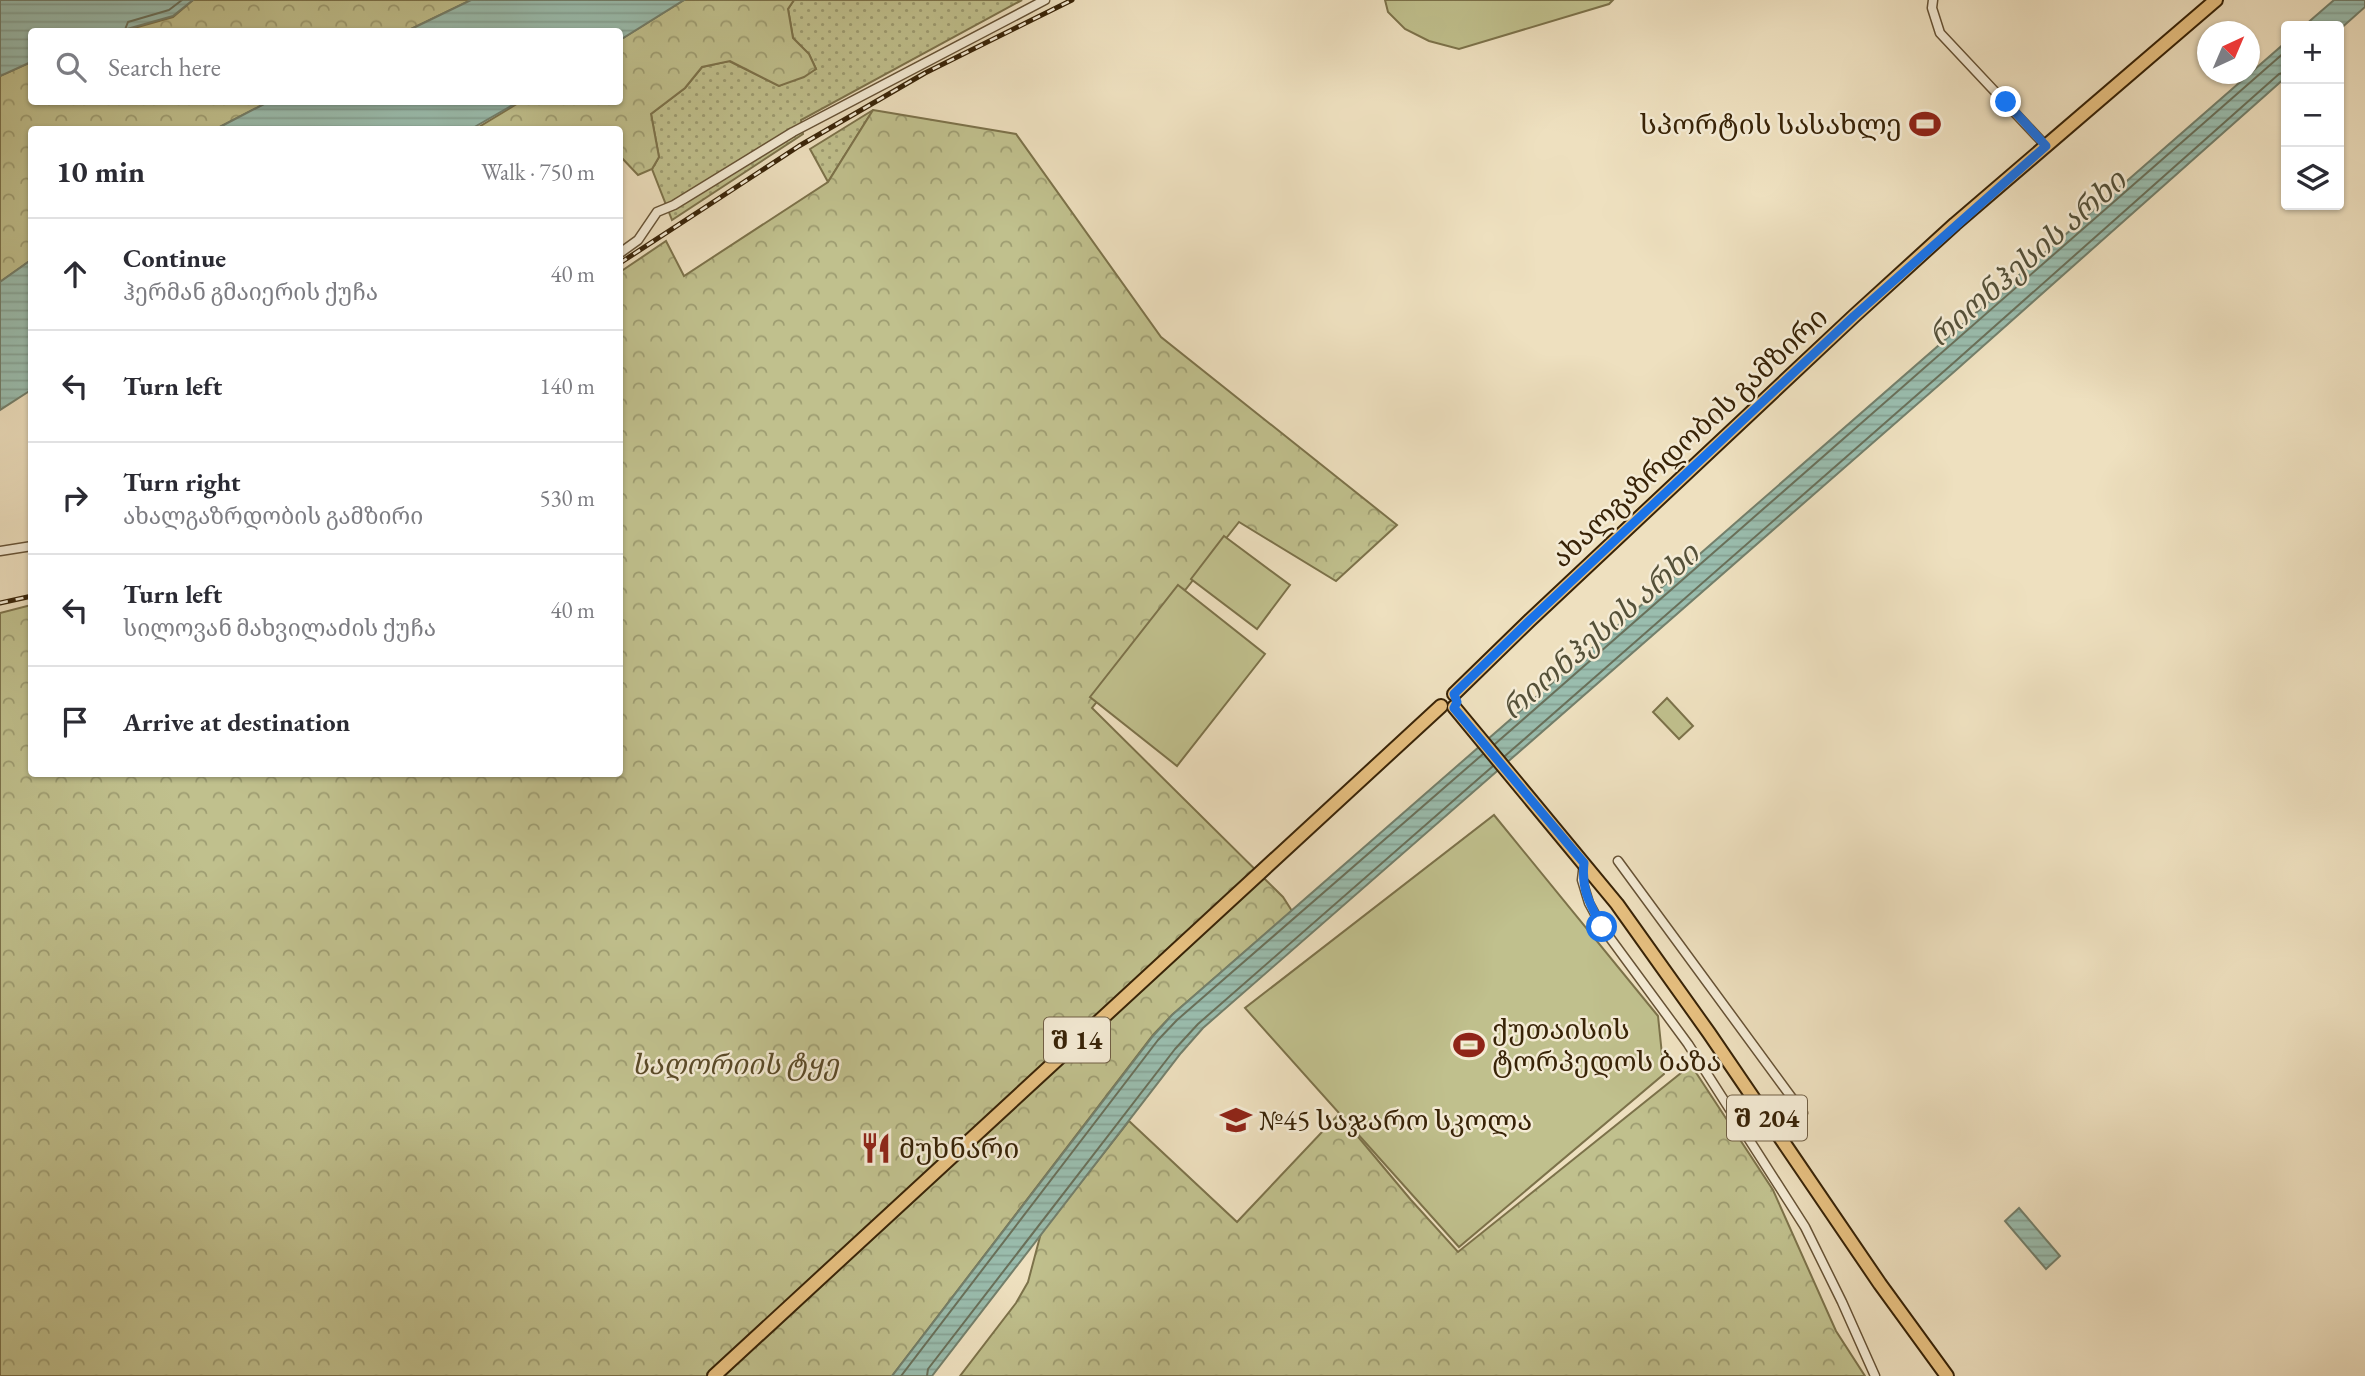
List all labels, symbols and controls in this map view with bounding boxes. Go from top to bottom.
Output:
north arrow [2197,21,2260,84]
map controls [2281,21,2344,210]
button: + [2281,21,2344,84]
search box [28,28,623,105]
icon: search [52,48,90,86]
text: Search here [108,50,221,84]
button: − [2281,84,2344,147]
route end [1990,86,2021,117]
place label: სპორტის სასახლე [1639,106,1902,142]
sports icon: სპორტის სასახლე [1908,107,1942,141]
button: layers [2281,147,2344,210]
text: 10 min [56,152,145,191]
text: Walk · 750 m [481,157,595,187]
water label: რიონჰესის არხი [1920,160,2136,355]
text: Continue [123,241,226,275]
icon: ahead [56,255,94,293]
text: 40 m [550,259,595,289]
text: ჰერმან გმაიერის ქუჩა [123,277,378,307]
street label: ახალგაზრდობის გამზირი [1543,299,1835,575]
icon: left [56,367,94,405]
text: Turn left [123,369,222,403]
text: 140 m [539,371,595,401]
text: Turn right [123,465,241,499]
icon: right [56,479,94,517]
text: 530 m [539,483,595,513]
text: ახალგაზრდობის გამზირი [123,501,423,531]
water label: რიონჰესის არხი [1493,533,1709,728]
text: Turn left [123,577,222,611]
icon: left [56,591,94,629]
text: 40 m [550,595,595,625]
text: სილოვან მახვილაძის ქუჩა [123,613,436,643]
icon: arrive [56,703,94,741]
text: Arrive at destination [123,705,350,739]
route start [1586,911,1617,942]
place label: ქუთაისის ტორპედოს ბაზა [1492,1011,1722,1079]
road number: შ 14 [1044,1018,1110,1063]
sports icon: ქუთაისის ტორპედოს ბაზა [1452,1028,1486,1062]
park label: საღორიის ტყე [631,1046,840,1082]
road number: შ 204 [1727,1096,1807,1140]
place label: №45 საჯარო სკოლა [1259,1102,1532,1138]
school or university icon: №45 საჯარო სკოლა [1219,1103,1253,1137]
place label: მუხნარი [899,1130,1019,1166]
restaurant icon: მუხნარი [859,1131,893,1165]

